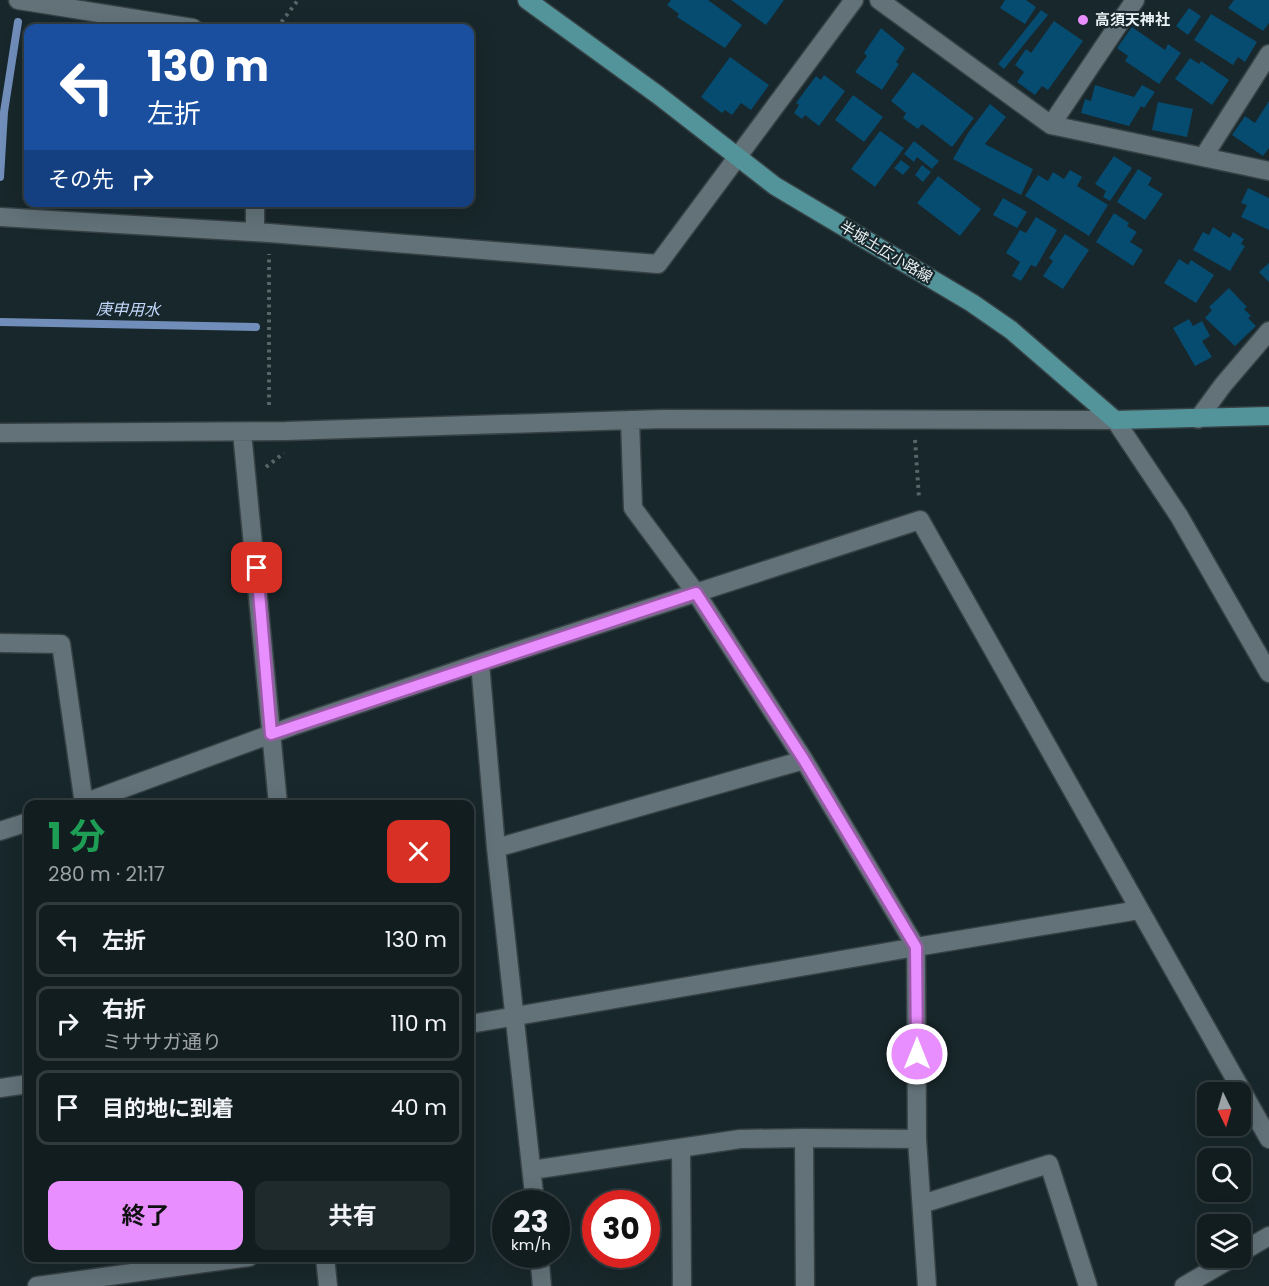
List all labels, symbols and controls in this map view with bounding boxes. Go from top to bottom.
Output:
place label: 高須天神社 [1095,9,1170,30]
marker: 高須天神社 [1076,13,1090,27]
text: 130 m [147,37,269,96]
icon: left [48,48,126,126]
text: 左折 [147,95,201,132]
icon: right [126,162,159,195]
text: その先 [48,164,114,195]
street label: 半城土広小路線 [836,216,937,288]
water label: 庚申用水 [96,297,162,322]
pin [231,542,282,593]
icon: arrive [240,551,273,584]
text: 1 分 [48,811,105,862]
button: close [387,820,450,883]
text: 280 m · 21:17 [48,860,165,888]
icon: left [51,923,84,956]
text: 130 m [385,924,447,955]
text: 左折 [102,925,146,956]
text: 右折 [102,994,146,1025]
icon: right [51,1007,84,1040]
text: 110 m [391,1008,447,1039]
position arrow [885,1022,949,1086]
text: ミササガ通り [102,1028,222,1056]
north arrow [1197,1082,1251,1136]
map controls [1197,1082,1251,1268]
icon: arrive [51,1091,84,1124]
text: 40 m [391,1092,447,1123]
text: 目的地に到着 [102,1093,234,1124]
button: search [1197,1148,1251,1202]
button: 終了 [48,1181,243,1250]
button: 共有 [255,1181,450,1250]
speed limit sign: 30 [582,1190,660,1268]
text: 23 [513,1200,549,1243]
button: layers [1197,1214,1251,1268]
text: km/h [511,1234,551,1255]

